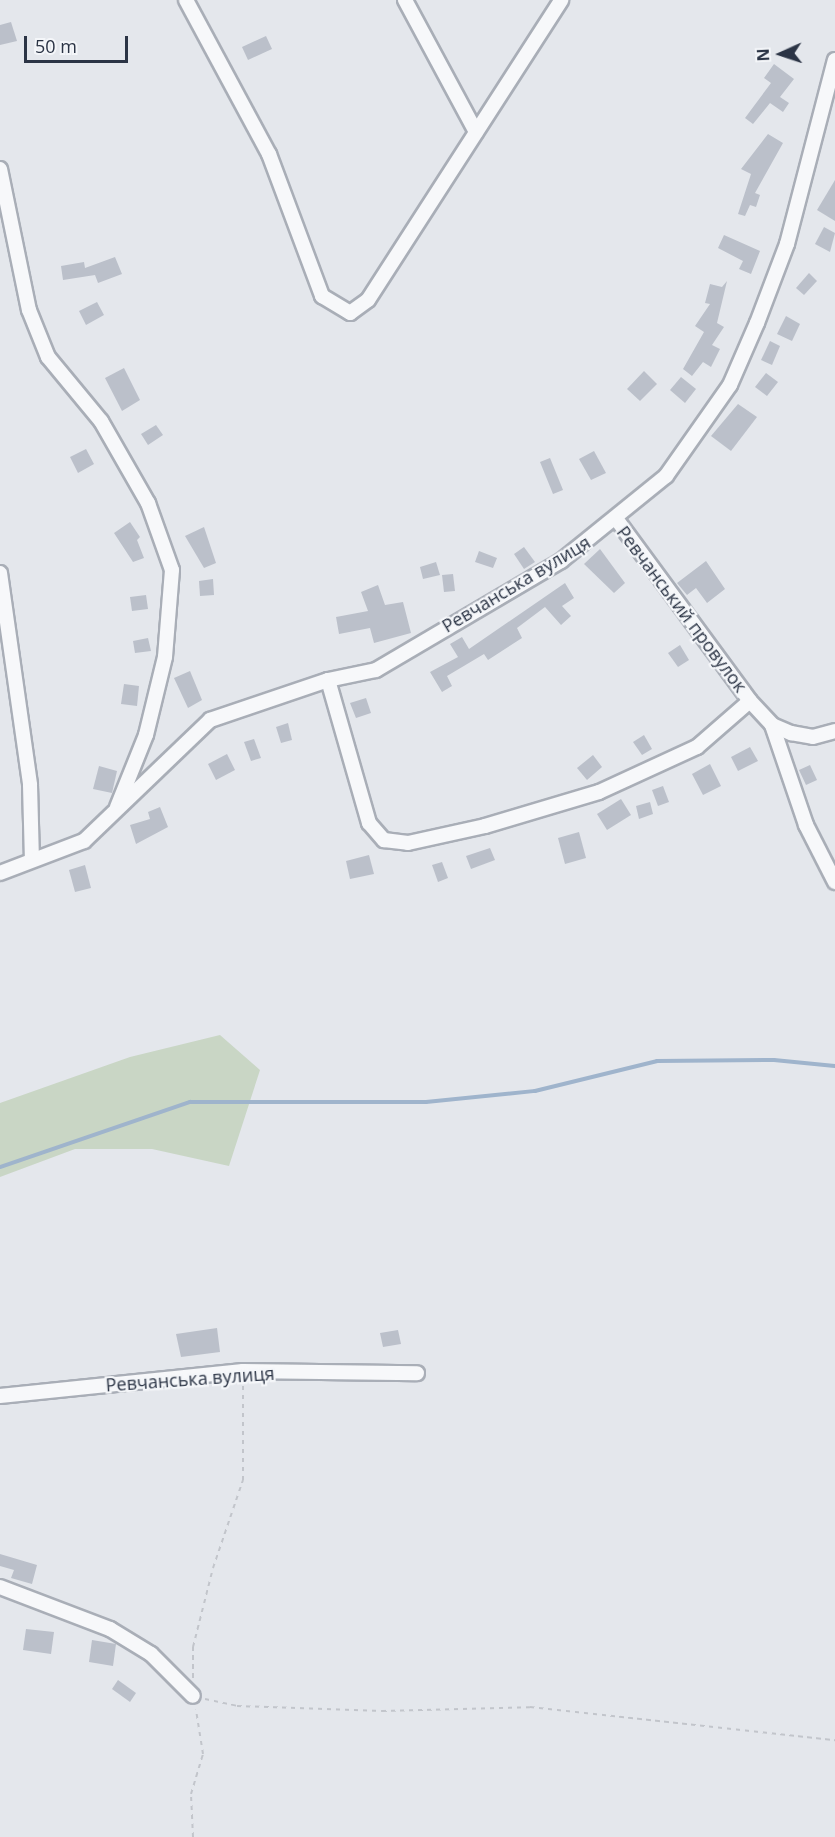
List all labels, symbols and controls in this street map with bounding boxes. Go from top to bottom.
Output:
scale bar [27,24,130,62]
north arrow [751,24,811,84]
text: 50 m [35,34,77,58]
text: N [752,48,774,62]
street label: Ревчанський провулок [612,522,752,696]
street label: Ревчанська вулиця [438,531,594,637]
street label: Ревчанська вулиця [105,1362,275,1396]

